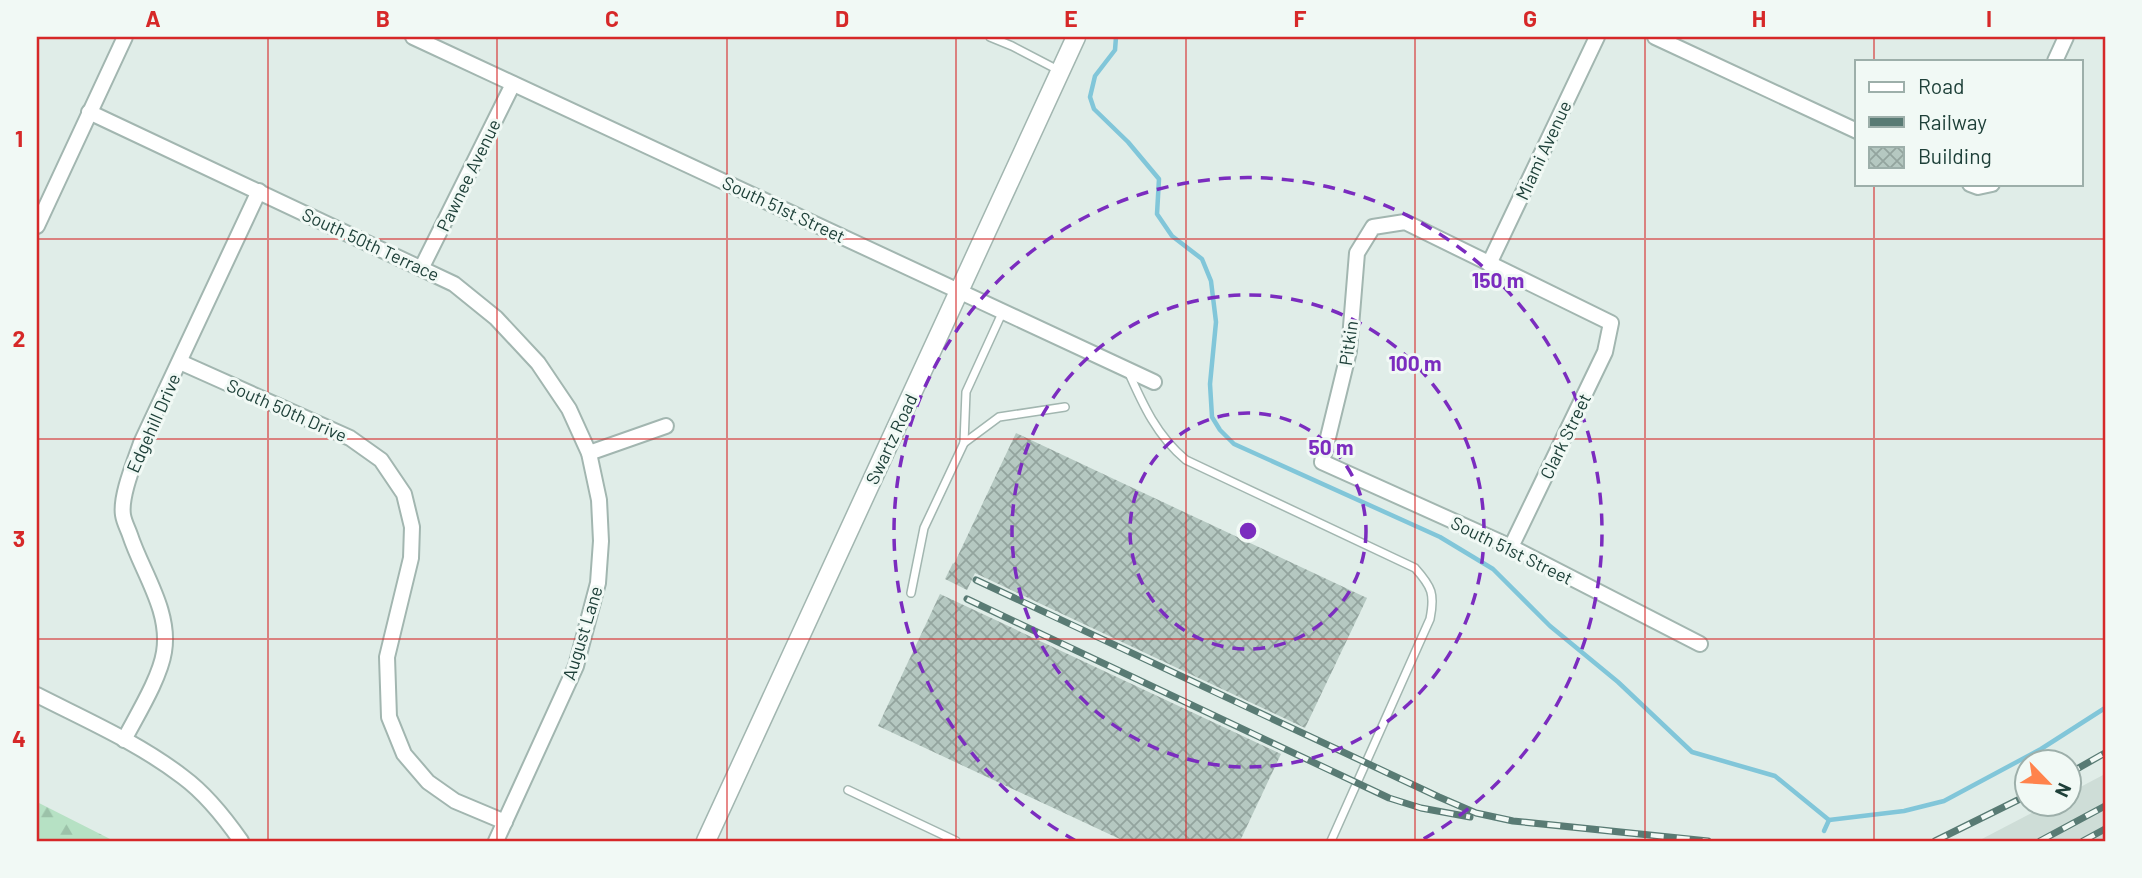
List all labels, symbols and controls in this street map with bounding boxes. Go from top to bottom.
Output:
text: A [145,4,161,32]
text: B [376,4,390,32]
text: C [605,4,619,32]
text: D [835,4,849,32]
text: E [1064,4,1078,32]
text: F [1294,4,1307,32]
text: G [1523,4,1537,32]
text: H [1752,4,1766,32]
text: I [1986,4,1992,32]
legend [1855,60,2082,186]
text: Road [1918,73,1964,98]
street label: Miami Avenue [1510,97,1576,203]
text: Railway [1918,109,1987,134]
street label: Pawnee Avenue [431,115,505,235]
text: 1 [15,124,23,152]
text: Building [1918,143,1992,168]
street label: South 51st Street [719,171,849,247]
street label: South 50th Terrace [299,203,443,285]
text: 150 m [1472,267,1524,292]
street label: Pitkin [1334,319,1362,367]
text: 2 [13,324,25,352]
text: 100 m [1388,350,1442,375]
street label: Edgehill Drive [121,370,185,476]
street label: South 50th Drive [224,374,350,446]
street label: Swartz Road [860,390,922,488]
street label: Clark Street [1535,390,1595,482]
text: 50 m [1308,434,1354,459]
street label: South 51st Street [1447,511,1577,589]
centre of rings [1236,519,1260,543]
text: 3 [13,524,25,552]
street label: August Lane [557,583,607,683]
text: 4 [12,724,26,752]
north arrow [2012,748,2082,818]
text: N [2051,780,2077,801]

